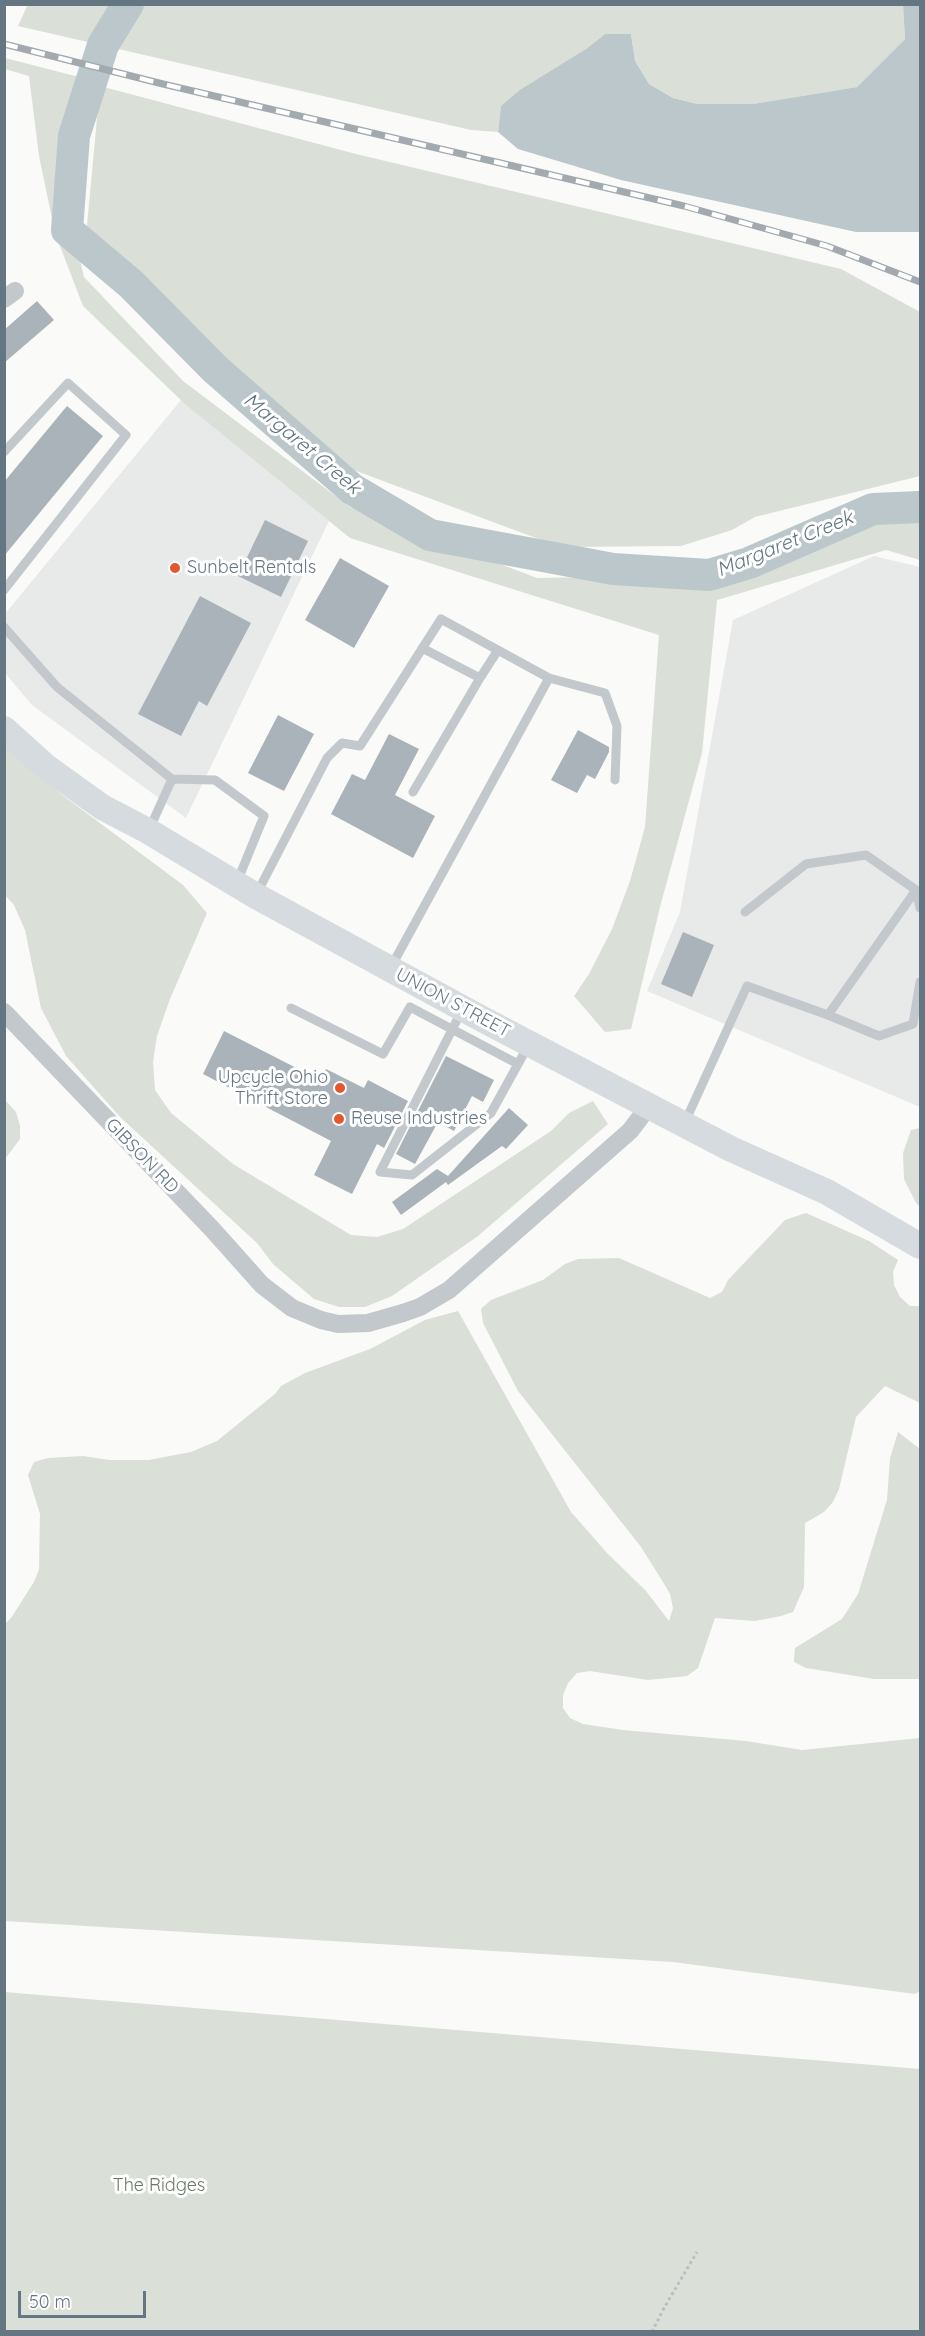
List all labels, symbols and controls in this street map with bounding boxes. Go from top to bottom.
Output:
water label: Margaret Creek [239,388,365,500]
water label: Margaret Creek [713,506,857,582]
place label: Sunbelt Rentals [187,557,316,579]
marker: Sunbelt Rentals [168,561,182,575]
street label: UNION STREET [392,964,514,1042]
place label: Upcycle Ohio Thrift Store [218,1067,328,1110]
marker: Upcycle Ohio Thrift Store [333,1081,347,1095]
place label: Reuse Industries [351,1108,487,1130]
marker: Reuse Industries [332,1112,346,1126]
street label: GIBSON RD [101,1114,183,1198]
park label: The Ridges [113,2175,205,2197]
scale bar [21,2279,148,2317]
text: 50 m [29,2290,71,2313]

